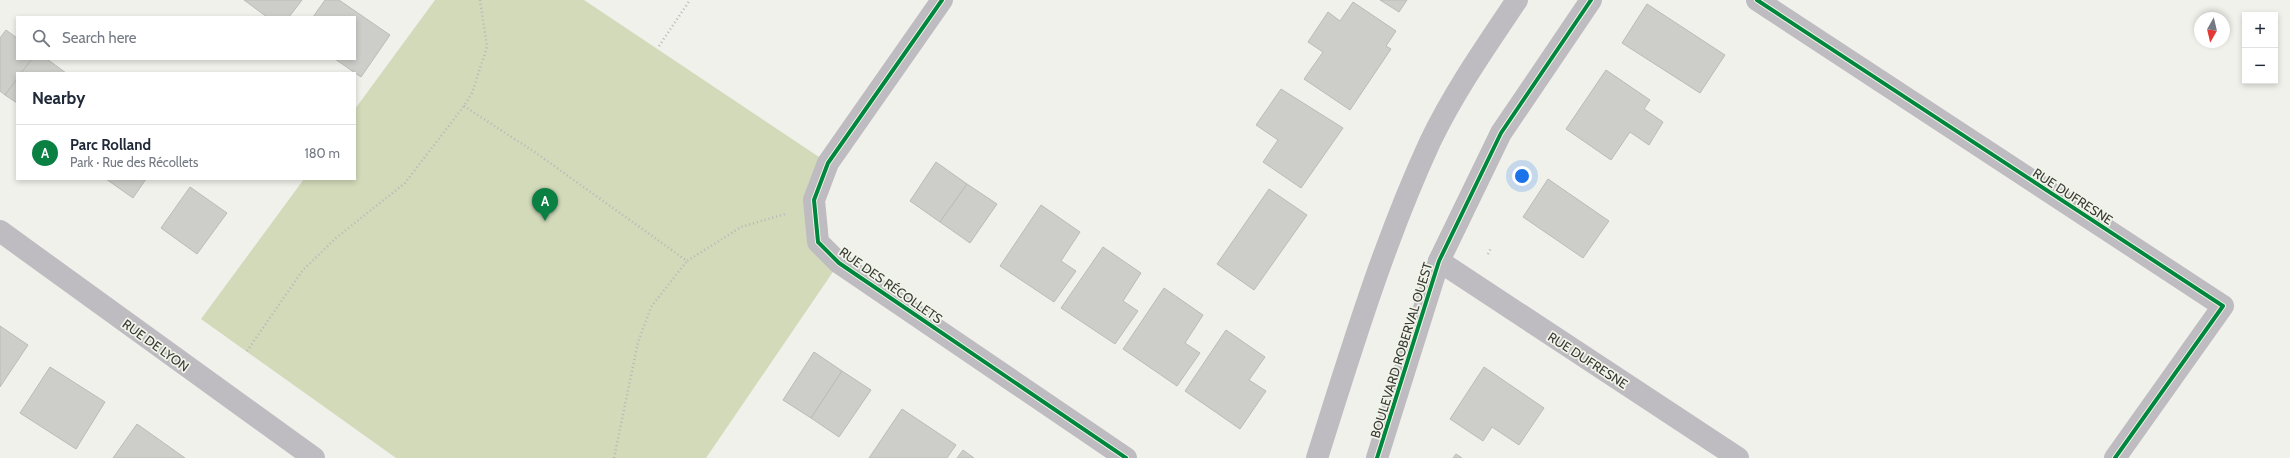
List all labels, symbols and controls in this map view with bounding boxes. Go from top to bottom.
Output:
north arrow [2194,12,2230,48]
map controls [2242,12,2278,84]
button: + [2242,12,2278,48]
search box [16,16,356,60]
icon: search [30,27,52,49]
text: Search here [62,29,137,47]
button: − [2242,48,2278,84]
text: Nearby [32,88,85,108]
text: Parc Rolland [70,136,151,154]
text: A [41,145,49,161]
text: 180 m [304,145,340,161]
text: Park · Rue des Récollets [70,154,198,170]
street label: RUE DUFRESNE [2030,164,2116,228]
your location [1512,166,1532,186]
pin: A [532,188,558,221]
street label: RUE DES RÉCOLLETS [836,243,946,327]
street label: BOULEVARD ROBERVAL OUEST [1367,260,1435,440]
street label: RUE DE LYON [120,315,192,375]
street label: RUE DUFRESNE [1545,328,1631,392]

